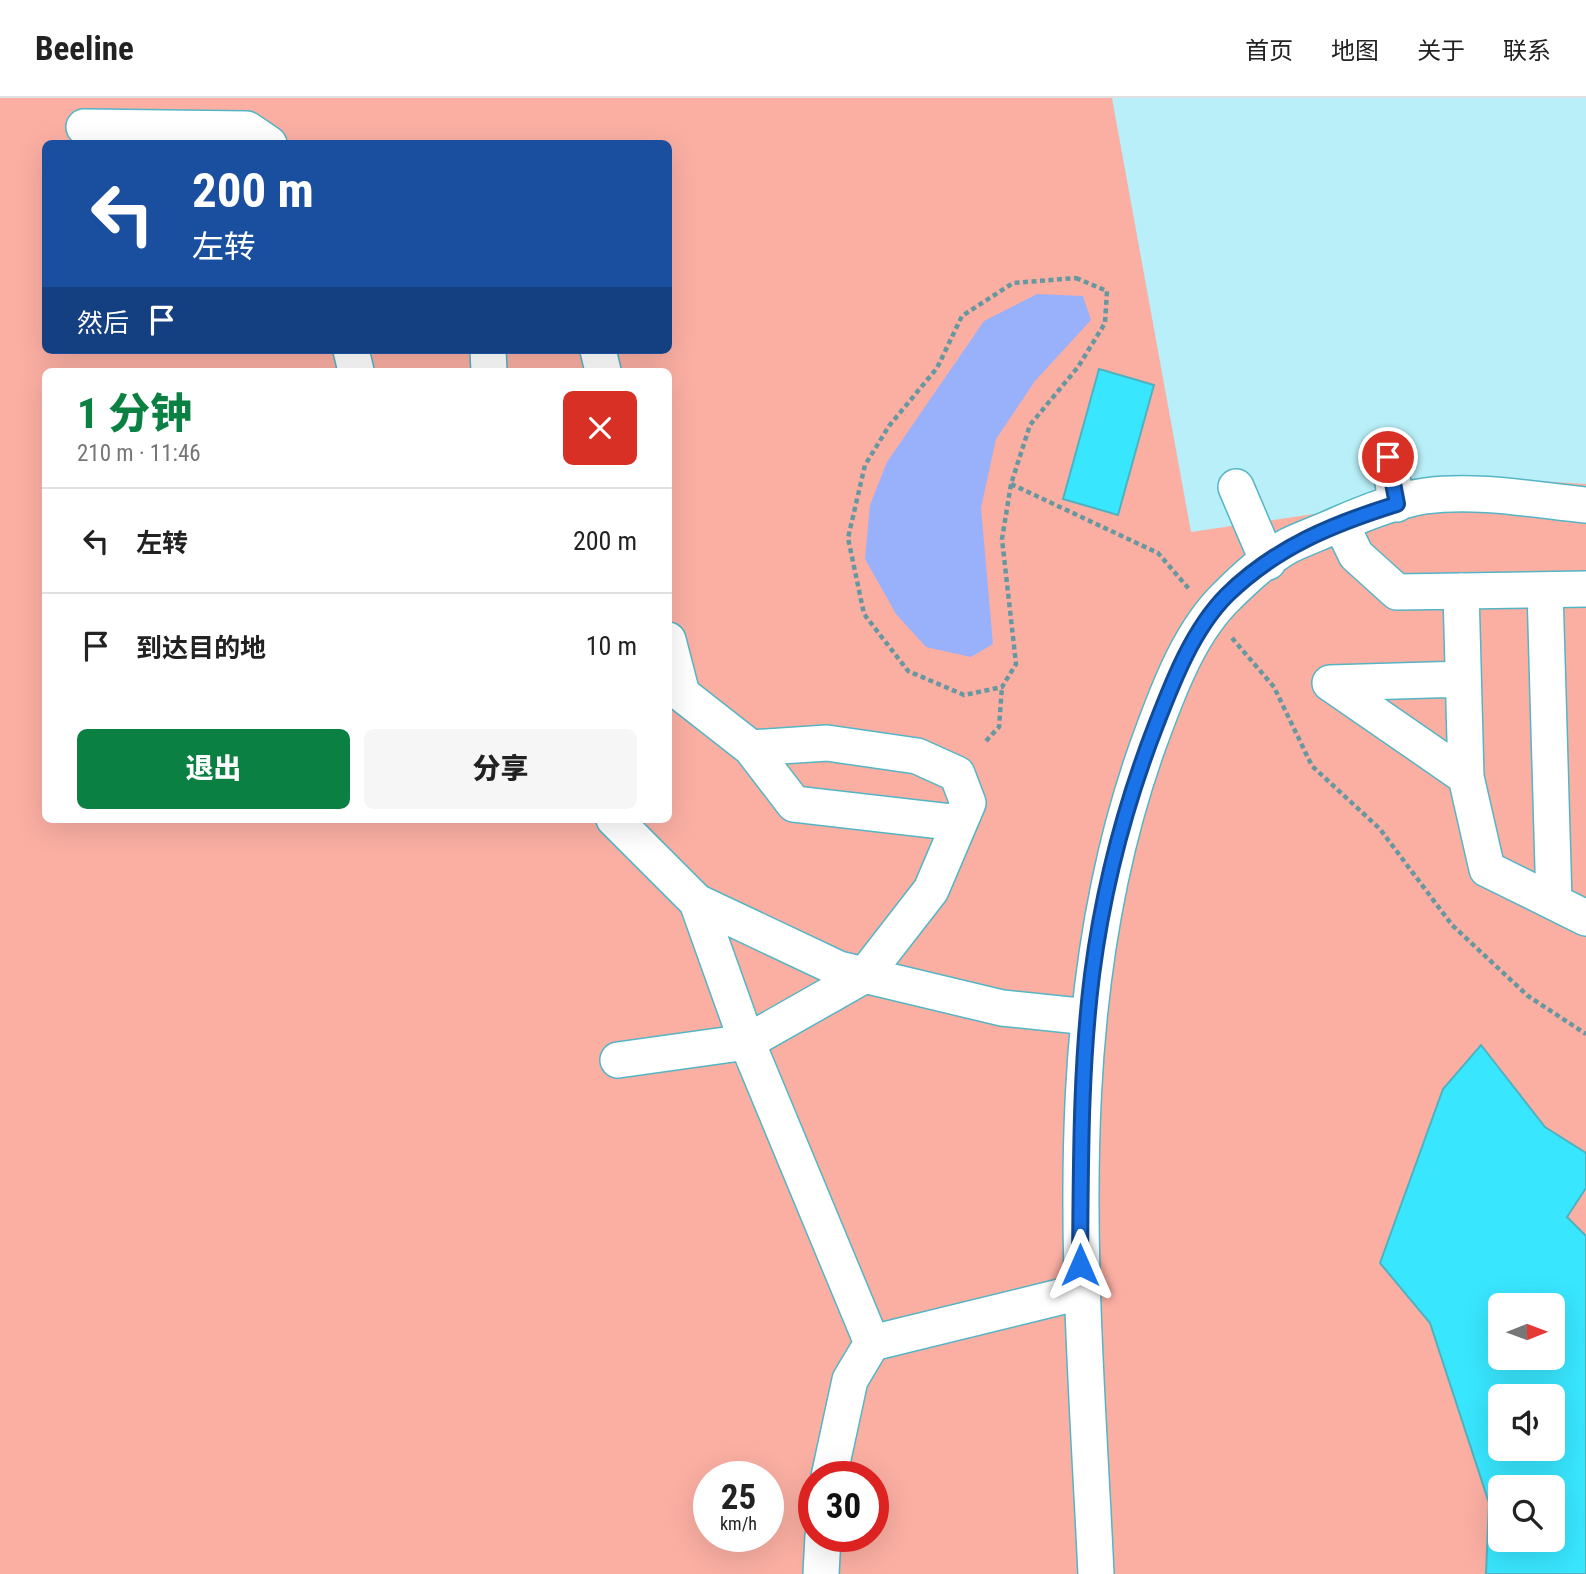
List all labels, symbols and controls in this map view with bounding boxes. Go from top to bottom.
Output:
text: Beeline [35,29,134,68]
text: 首页 [1245,37,1293,65]
text: 地图 [1331,37,1379,65]
text: 关于 [1417,37,1465,65]
text: 联系 [1503,37,1551,65]
text: 200 m [192,162,314,219]
icon: left [77,168,168,259]
text: 左转 [192,228,256,266]
icon: arrive [143,301,181,339]
text: 然后 [77,308,129,338]
text: 1 分钟 [77,389,192,438]
button: close [563,391,637,465]
pin [1358,427,1418,487]
icon: arrive [1369,438,1407,476]
text: 210 m · 11:46 [77,440,201,467]
icon: left [77,522,115,560]
text: 200 m [573,526,637,556]
text: 左转 [136,528,188,558]
icon: arrive [77,627,115,665]
text: 10 m [586,631,637,661]
text: 到达目的地 [136,633,266,663]
button: 退出 [77,729,350,809]
button: 分享 [364,729,637,809]
position arrow [1043,1228,1117,1302]
north arrow [1488,1293,1564,1370]
map controls [1488,1293,1565,1552]
button: sound [1488,1384,1565,1461]
speed limit sign: 30 [798,1461,889,1552]
button: search [1488,1475,1565,1552]
text: 25 [721,1477,756,1518]
text: km/h [720,1513,757,1534]

